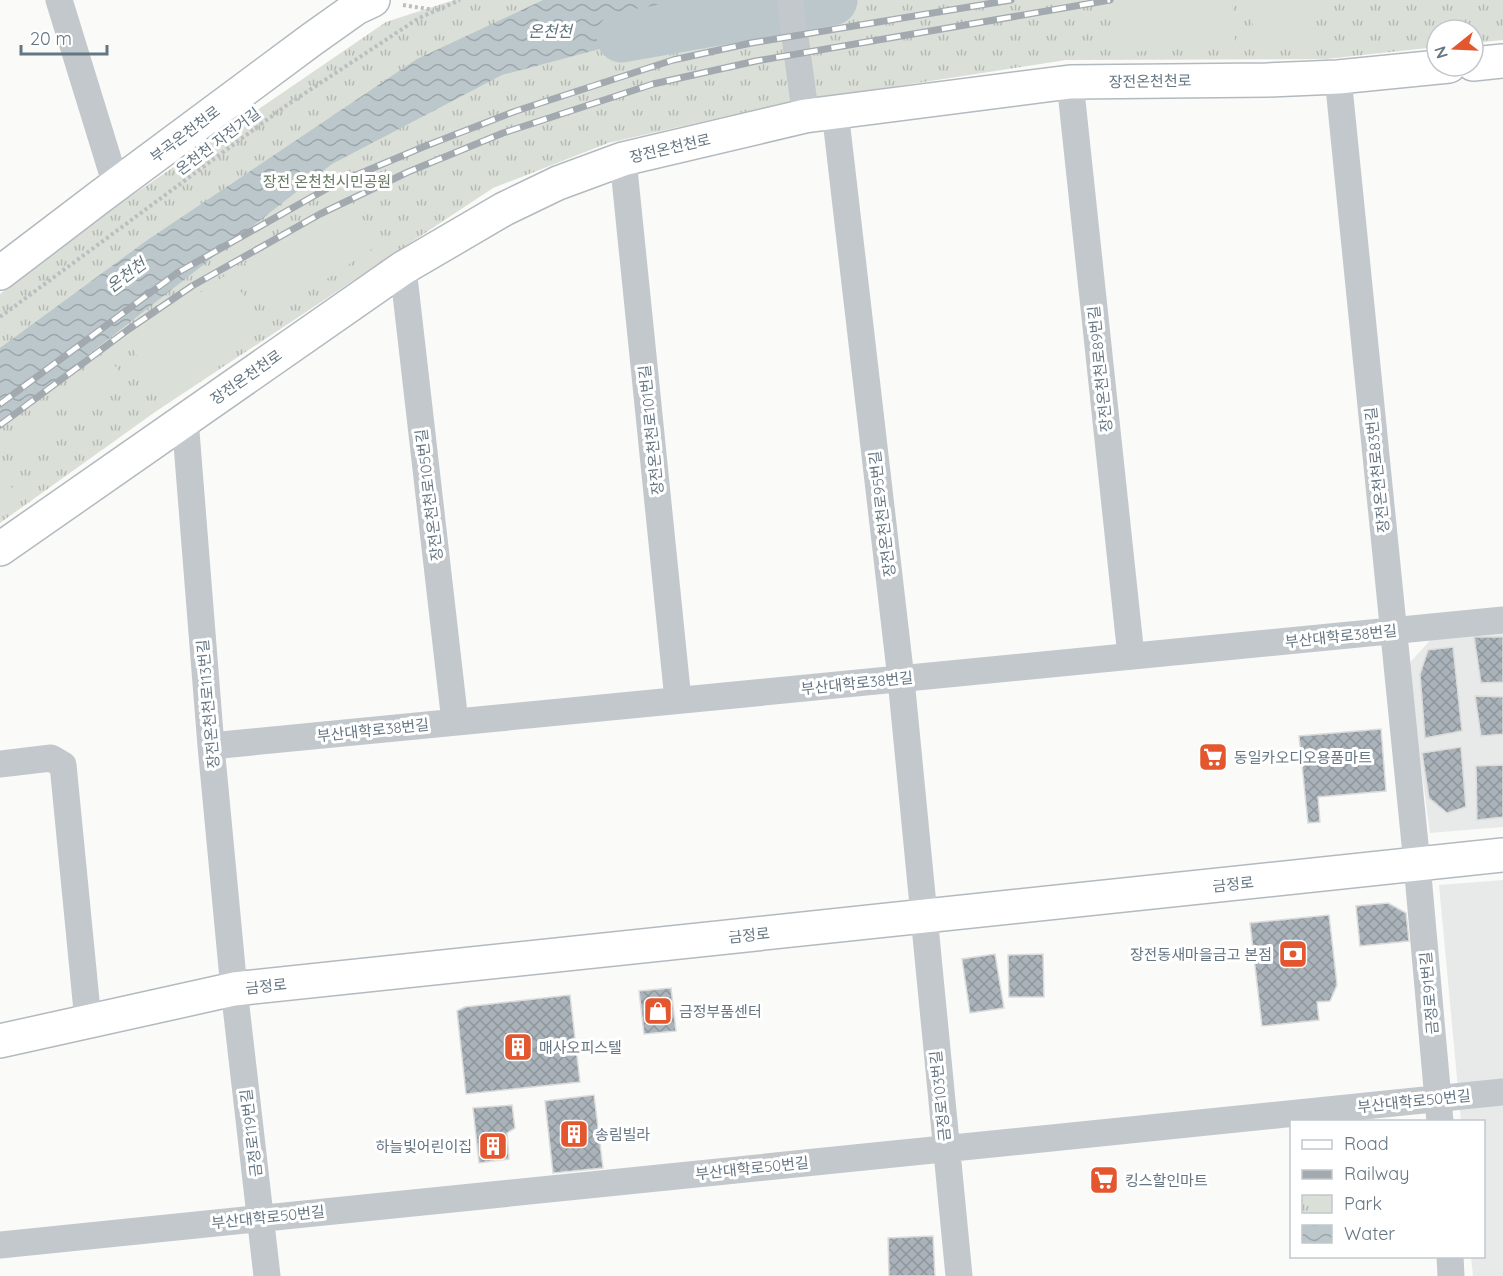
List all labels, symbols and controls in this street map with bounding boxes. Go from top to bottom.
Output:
scale bar [21,18,106,56]
north arrow [1425,18,1485,78]
water label: 온천천 [528,21,574,41]
text: 20 m [30,27,72,50]
text: N [1429,44,1452,61]
street label: 장전온천천로 [1108,71,1192,91]
street label: 부곡온천천로 [146,101,224,167]
street label: 온천천 자전거길 [172,103,264,179]
street label: 장전온천천로 [628,129,712,167]
park label: 장전 온천천시민공원 [263,172,391,191]
water label: 온천천 [102,252,151,296]
street label: 장전온천천로89번길 [1084,305,1116,433]
street label: 장전온천천로 [207,345,285,409]
street label: 장전온천천로101번길 [635,364,667,496]
street label: 장전온천천로83번길 [1361,406,1393,534]
street label: 장전온천천로105번길 [411,428,447,562]
street label: 장전온천천로95번길 [865,450,899,578]
street label: 부산대학로38번길 [1284,621,1398,651]
street label: 장전온천천로113번길 [193,639,223,769]
street label: 부산대학로38번길 [800,668,914,698]
street label: 부산대학로38번길 [316,715,430,745]
supermarket icon: 동일카오디오용품마트 [1197,741,1229,773]
place label: 동일카오디오용품마트 [1234,748,1372,767]
street label: 금정로 [1211,872,1255,896]
street label: 금정로 [727,923,771,947]
bank icon: 장전동새마을금고 본점 [1277,938,1309,970]
place label: 장전동새마을금고 본점 [1130,945,1272,964]
street label: 금정로91번길 [1416,951,1442,1035]
street label: 금정로 [244,974,288,998]
shop icon: 금정부품센터 [642,995,674,1027]
place label: 금정부품센터 [679,1002,762,1021]
building icon: 매사오피스텔 [502,1031,534,1063]
place label: 매사오피스텔 [539,1038,622,1057]
street label: 금정로103번길 [926,1050,954,1142]
street label: 부산대학로50번길 [1356,1086,1472,1116]
street label: 금정로119번길 [236,1088,266,1178]
building icon: 송림빌라 [558,1118,590,1150]
legend [1290,1120,1485,1258]
place label: 송림빌라 [595,1125,650,1144]
building icon: 하늘빛어린이집 [477,1130,509,1162]
text: Road [1344,1132,1389,1155]
place label: 하늘빛어린이집 [375,1137,472,1156]
street label: 부산대학로50번길 [694,1153,810,1183]
text: Railway [1344,1162,1410,1185]
supermarket icon: 킹스할인마트 [1088,1164,1120,1196]
place label: 킹스할인마트 [1125,1171,1208,1190]
text: Park [1344,1192,1382,1215]
street label: 부산대학로50번길 [210,1202,326,1232]
text: Water [1344,1222,1395,1245]

